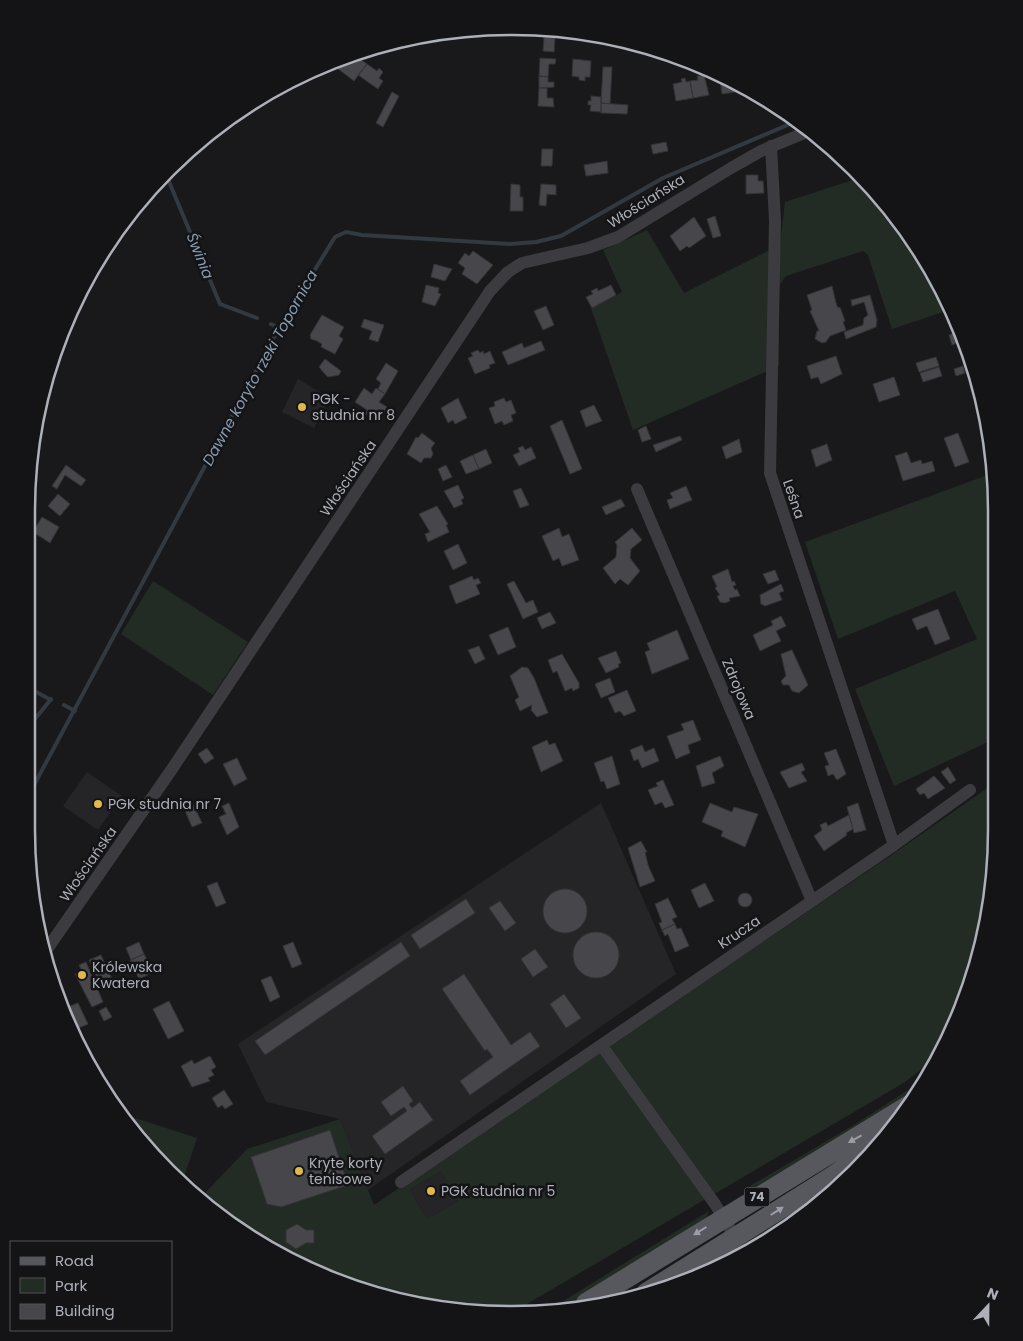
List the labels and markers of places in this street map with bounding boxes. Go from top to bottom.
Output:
place label: PGK - studnia nr 8 [312,389,395,425]
marker: PGK - studnia nr 8 [296,401,308,413]
place label: PGK studnia nr 7 [108,794,221,814]
marker: PGK studnia nr 7 [92,798,104,810]
place label: Królewska Kwatera [92,957,162,993]
marker: Królewska Kwatera [76,969,88,981]
place label: Kryte korty tenisowe [309,1153,382,1189]
marker: Kryte korty tenisowe [293,1165,305,1177]
place label: PGK studnia nr 5 [441,1181,555,1201]
marker: PGK studnia nr 5 [425,1185,437,1197]

